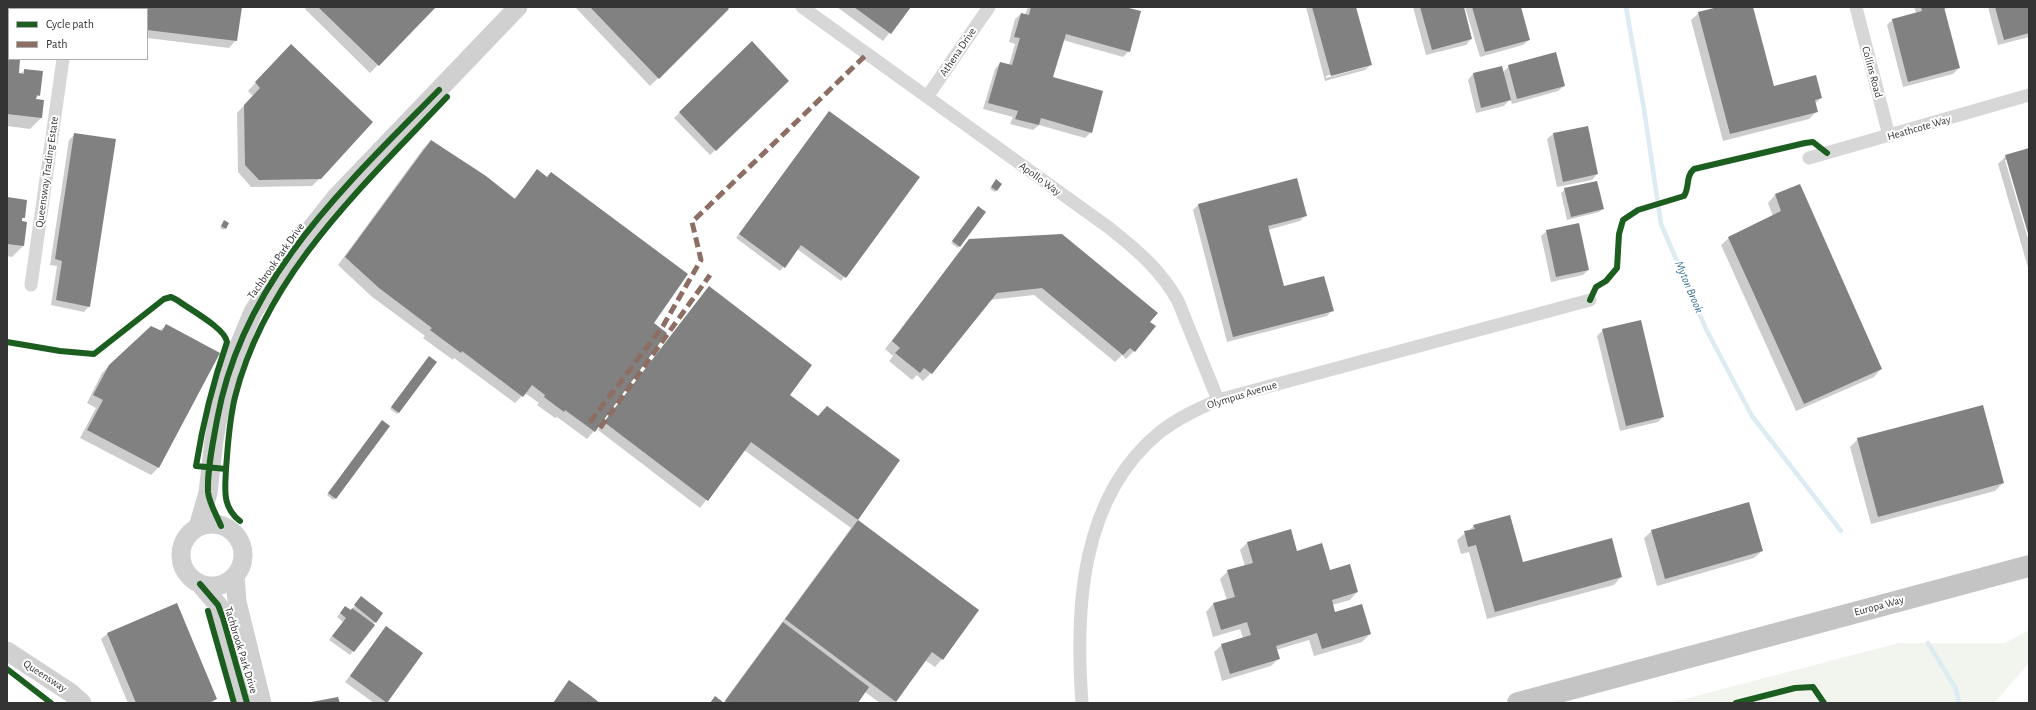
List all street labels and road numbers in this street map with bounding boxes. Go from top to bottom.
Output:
street label: Athena Drive [937,25,979,79]
street label: Collins Road [1859,45,1885,99]
street label: Heathcote Way [1886,113,1952,143]
street label: Queensway Trading Estate [33,116,61,228]
street label: Apollo Way [1016,159,1064,199]
street label: Tachbrook Park Drive [245,220,307,302]
street label: Olympus Avenue [1205,378,1279,412]
street label: Europa Way [1853,593,1905,619]
street label: Tachbrook Park Drive [222,605,260,695]
street label: Queensway [21,657,69,695]

